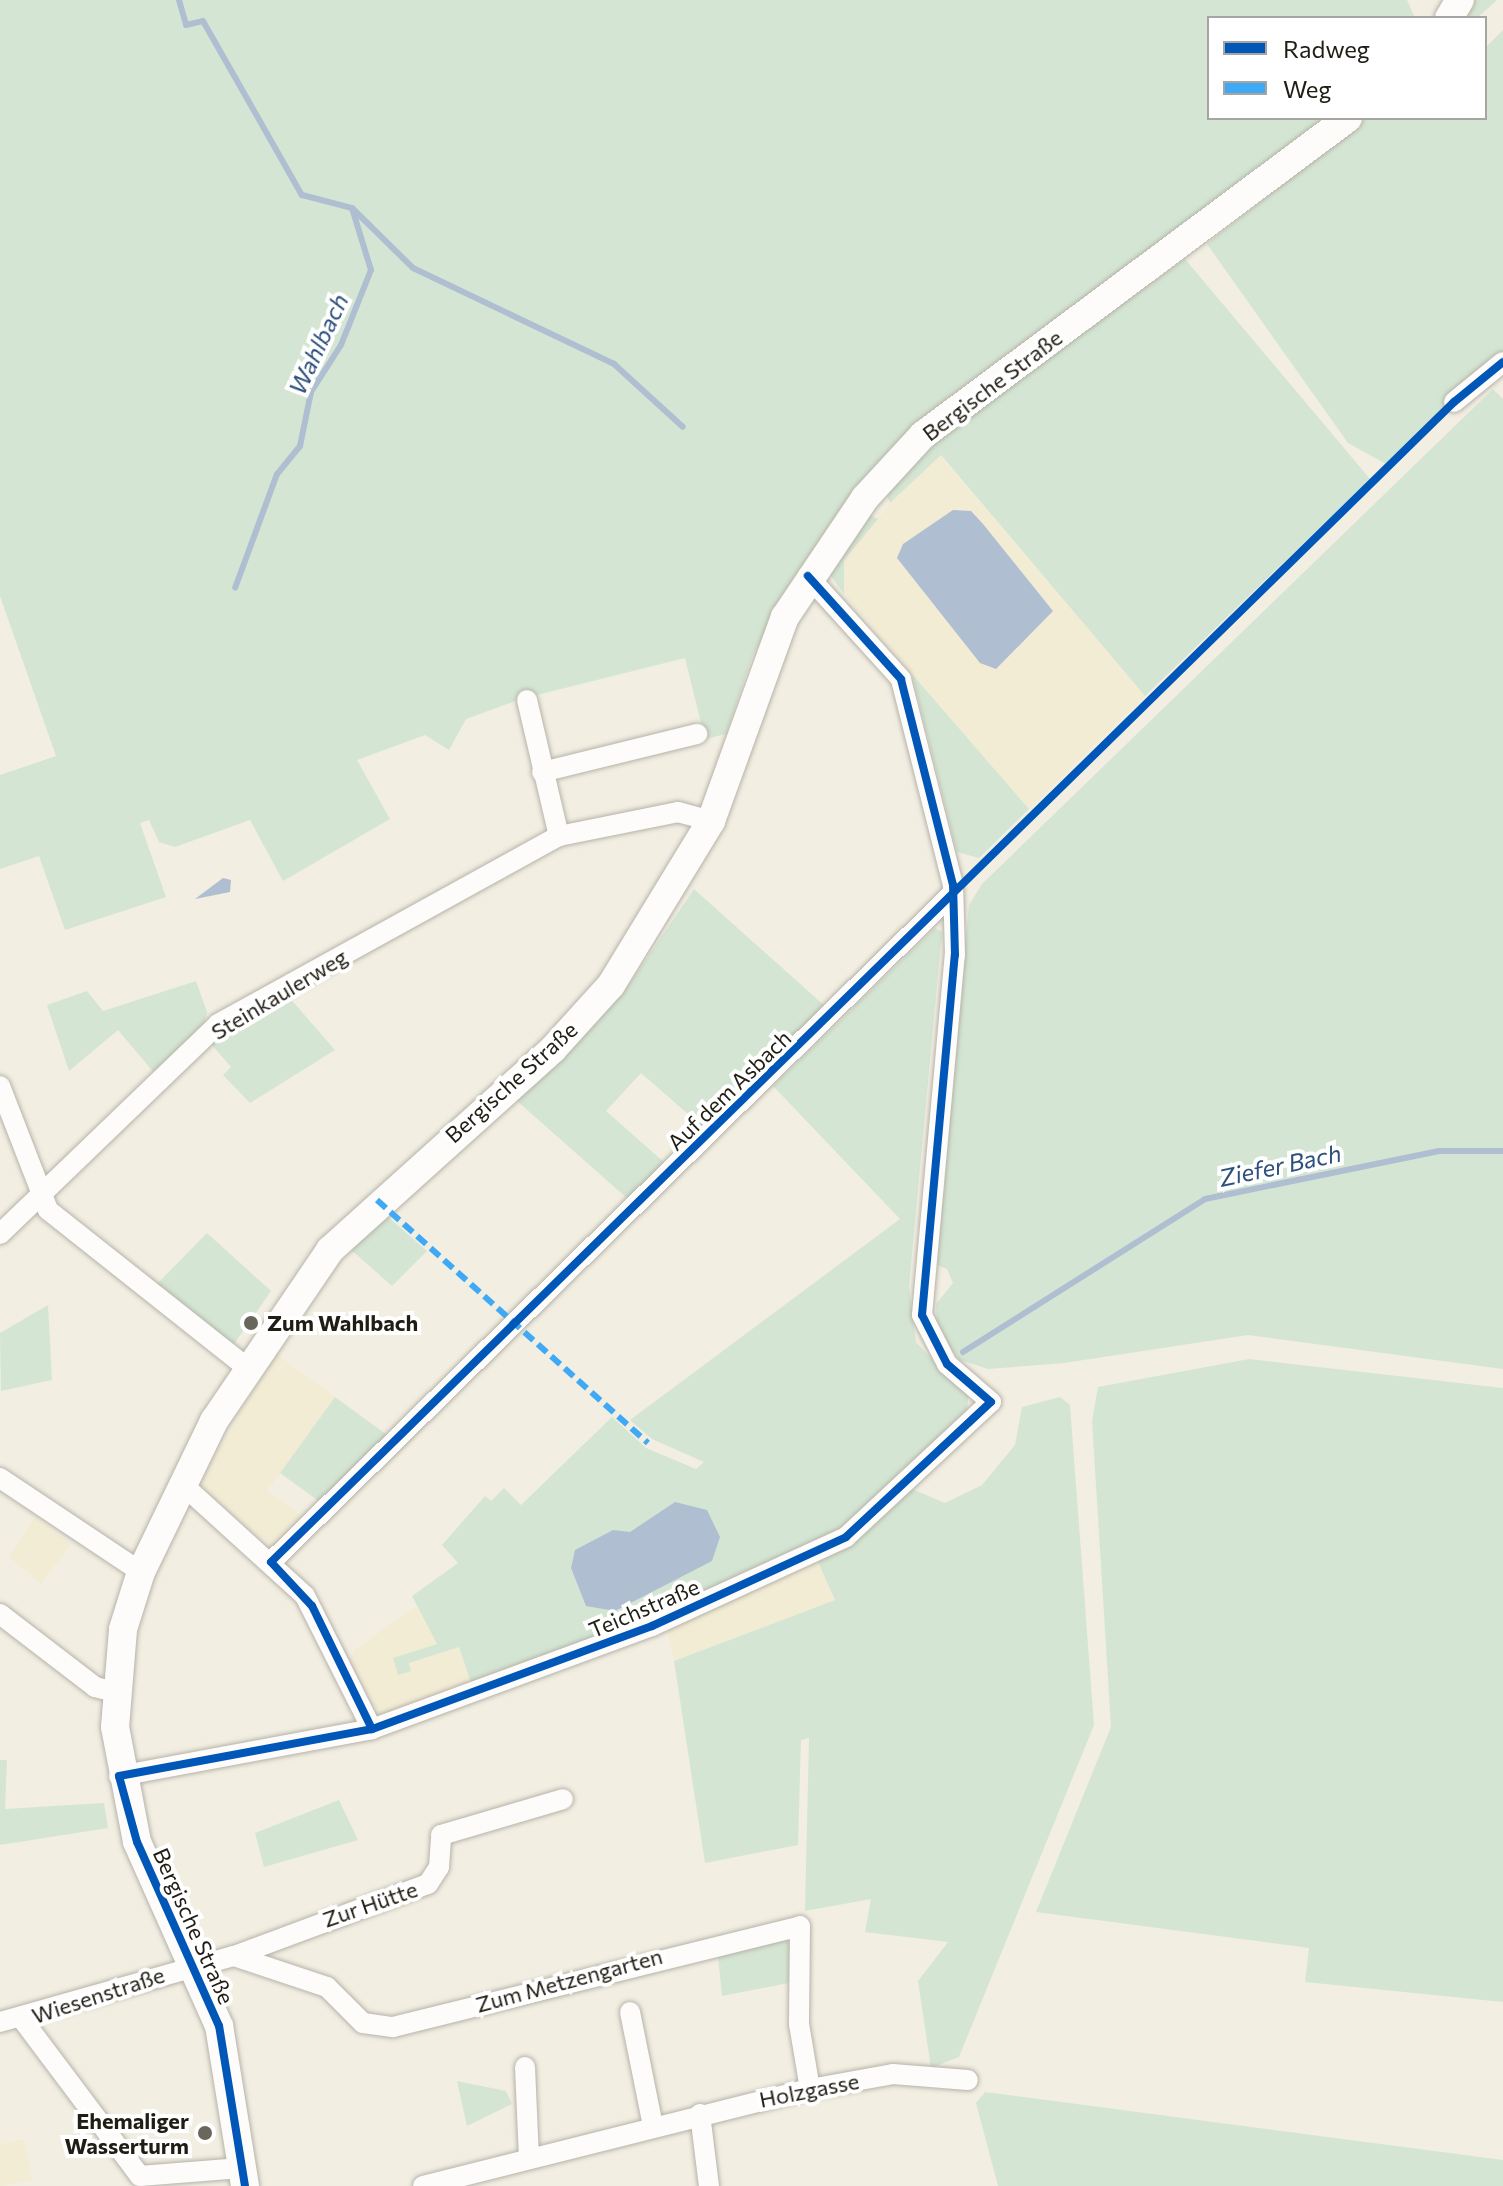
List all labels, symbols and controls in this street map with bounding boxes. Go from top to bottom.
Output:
legend [1207,16,1487,120]
text: Radweg [1283,34,1370,63]
text: Weg [1283,74,1331,103]
water label: Wahlbach [282,289,354,399]
street label: Bergische Straße [917,324,1067,446]
street label: Steinkaulerweg [206,943,352,1045]
street label: Bergische Straße [440,1016,582,1148]
street label: Auf dem Asbach [662,1025,796,1155]
water label: Ziefer Bach [1216,1138,1344,1192]
place label: Zum Wahlbach [267,1310,418,1336]
marker: Zum Wahlbach [242,1314,260,1332]
street label: Teichstraße [585,1573,703,1643]
street label: Bergische Straße [148,1844,240,2008]
street label: Zur Hütte [319,1876,421,1932]
street label: Zum Metzengarten [473,1942,665,2018]
street label: Wiesenstraße [28,1961,168,2029]
street label: Holzgasse [757,2067,861,2113]
place label: Ehemaliger Wasserturm [64,2107,189,2158]
marker: Ehemaliger Wasserturm [196,2124,214,2142]

